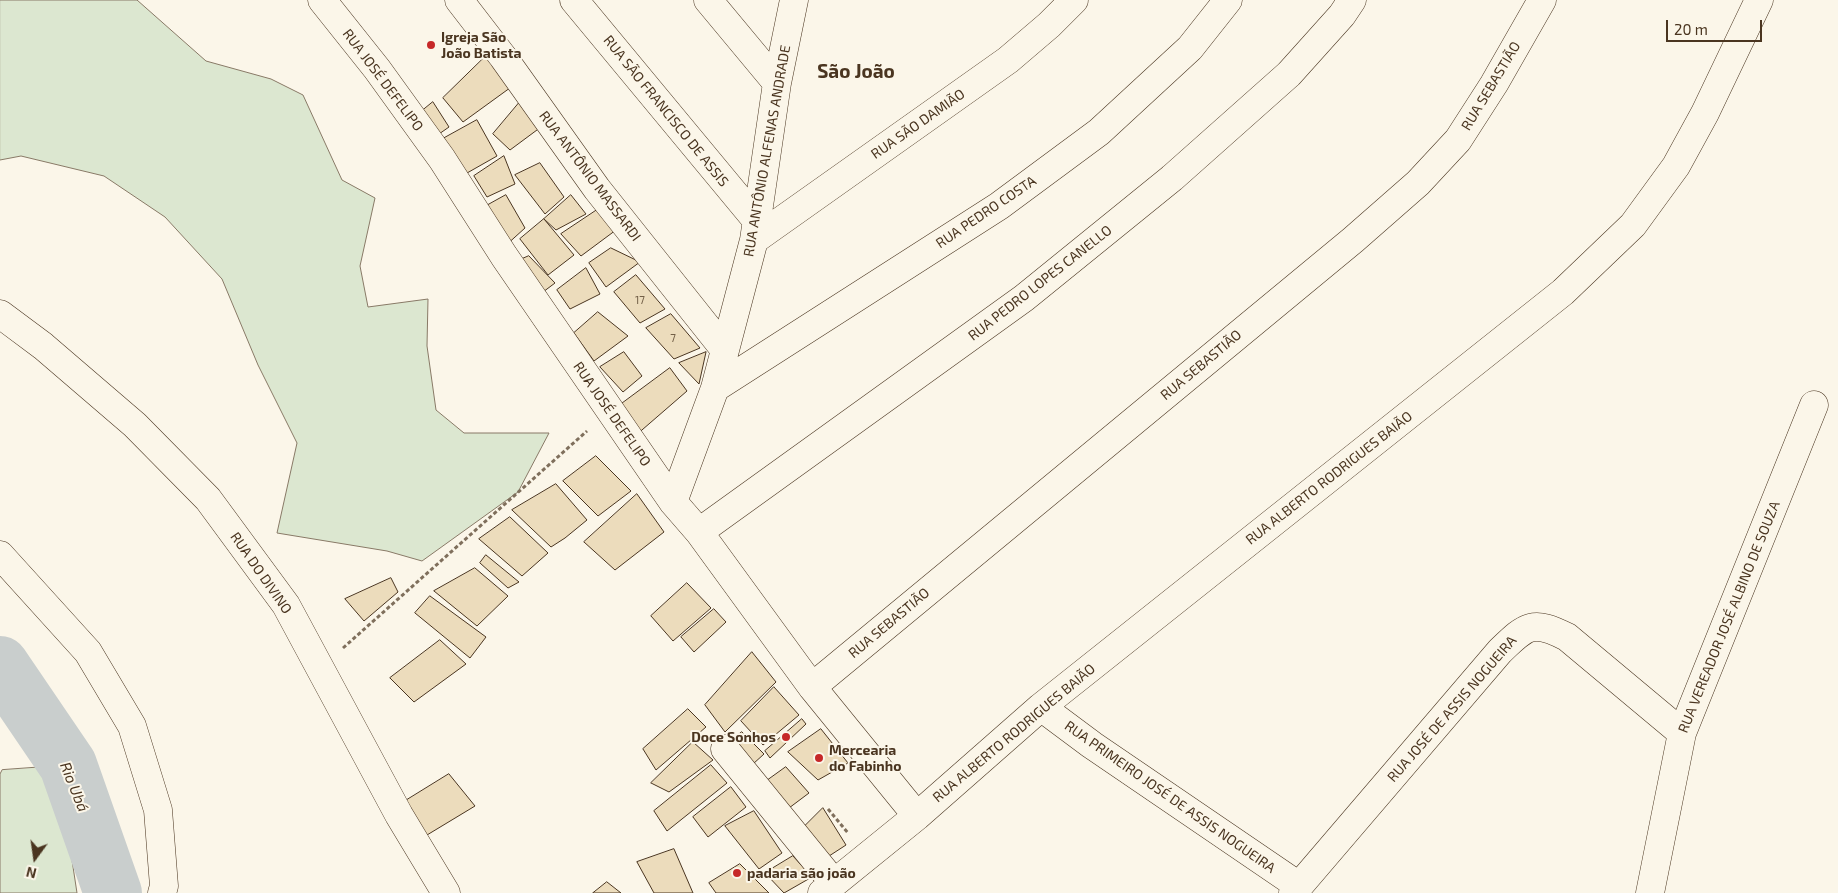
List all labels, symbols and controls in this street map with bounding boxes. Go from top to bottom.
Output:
scale bar [1668,10,1764,42]
text: 20 m [1674,20,1708,38]
street label: RUA JOSÉ DEFELIPO [339,26,427,134]
place label: Igreja São João Batista [441,29,521,62]
street label: RUA SÃO FRANCISCO DE ASSIS [600,32,732,190]
marker: Igreja São João Batista [425,39,437,51]
street label: RUA SEBASTIÃO [1458,39,1524,133]
street label: RUA ANTÔNIO ALFENAS ANDRADE [740,44,794,258]
district label: São João [817,61,895,83]
street label: RUA SÃO DAMIÃO [868,85,968,163]
street label: RUA ANTÔNIO MASSARDI [536,108,644,244]
street label: RUA PEDRO COSTA [933,172,1039,252]
street label: RUA PEDRO LOPES CANELLO [965,222,1115,344]
house number: 17 [635,293,645,307]
street label: RUA SEBASTIÃO [1157,326,1245,404]
house number: 7 [670,331,676,345]
street label: RUA JOSÉ DEFELIPO [570,359,654,469]
street label: RUA ALBERTO RODRIGUES BAIÃO [1242,408,1416,548]
street label: RUA VEREADOR JOSÉ ALBINO DE SOUZA [1675,499,1783,735]
street label: RUA DO DIVINO [227,529,295,617]
street label: RUA SEBASTIÃO [845,584,933,662]
street label: RUA JOSÉ DE ASSIS NOGUEIRA [1384,632,1520,786]
street label: RUA ALBERTO RODRIGUES BAIÃO [929,660,1099,806]
street label: RUA PRIMEIRO JOSÉ DE ASSIS NOGUEIRA [1061,717,1279,877]
place label: Doce Sonhos [691,729,776,745]
marker: Doce Sonhos [780,731,792,743]
place label: Mercearia do Fabinho [829,742,901,774]
marker: Mercearia do Fabinho [813,752,825,764]
water label: Rio Ubá [56,760,92,814]
north arrow [10,833,60,883]
text: N [24,864,38,883]
place label: padaria são joão [747,865,856,881]
marker: padaria são joão [731,867,743,879]

